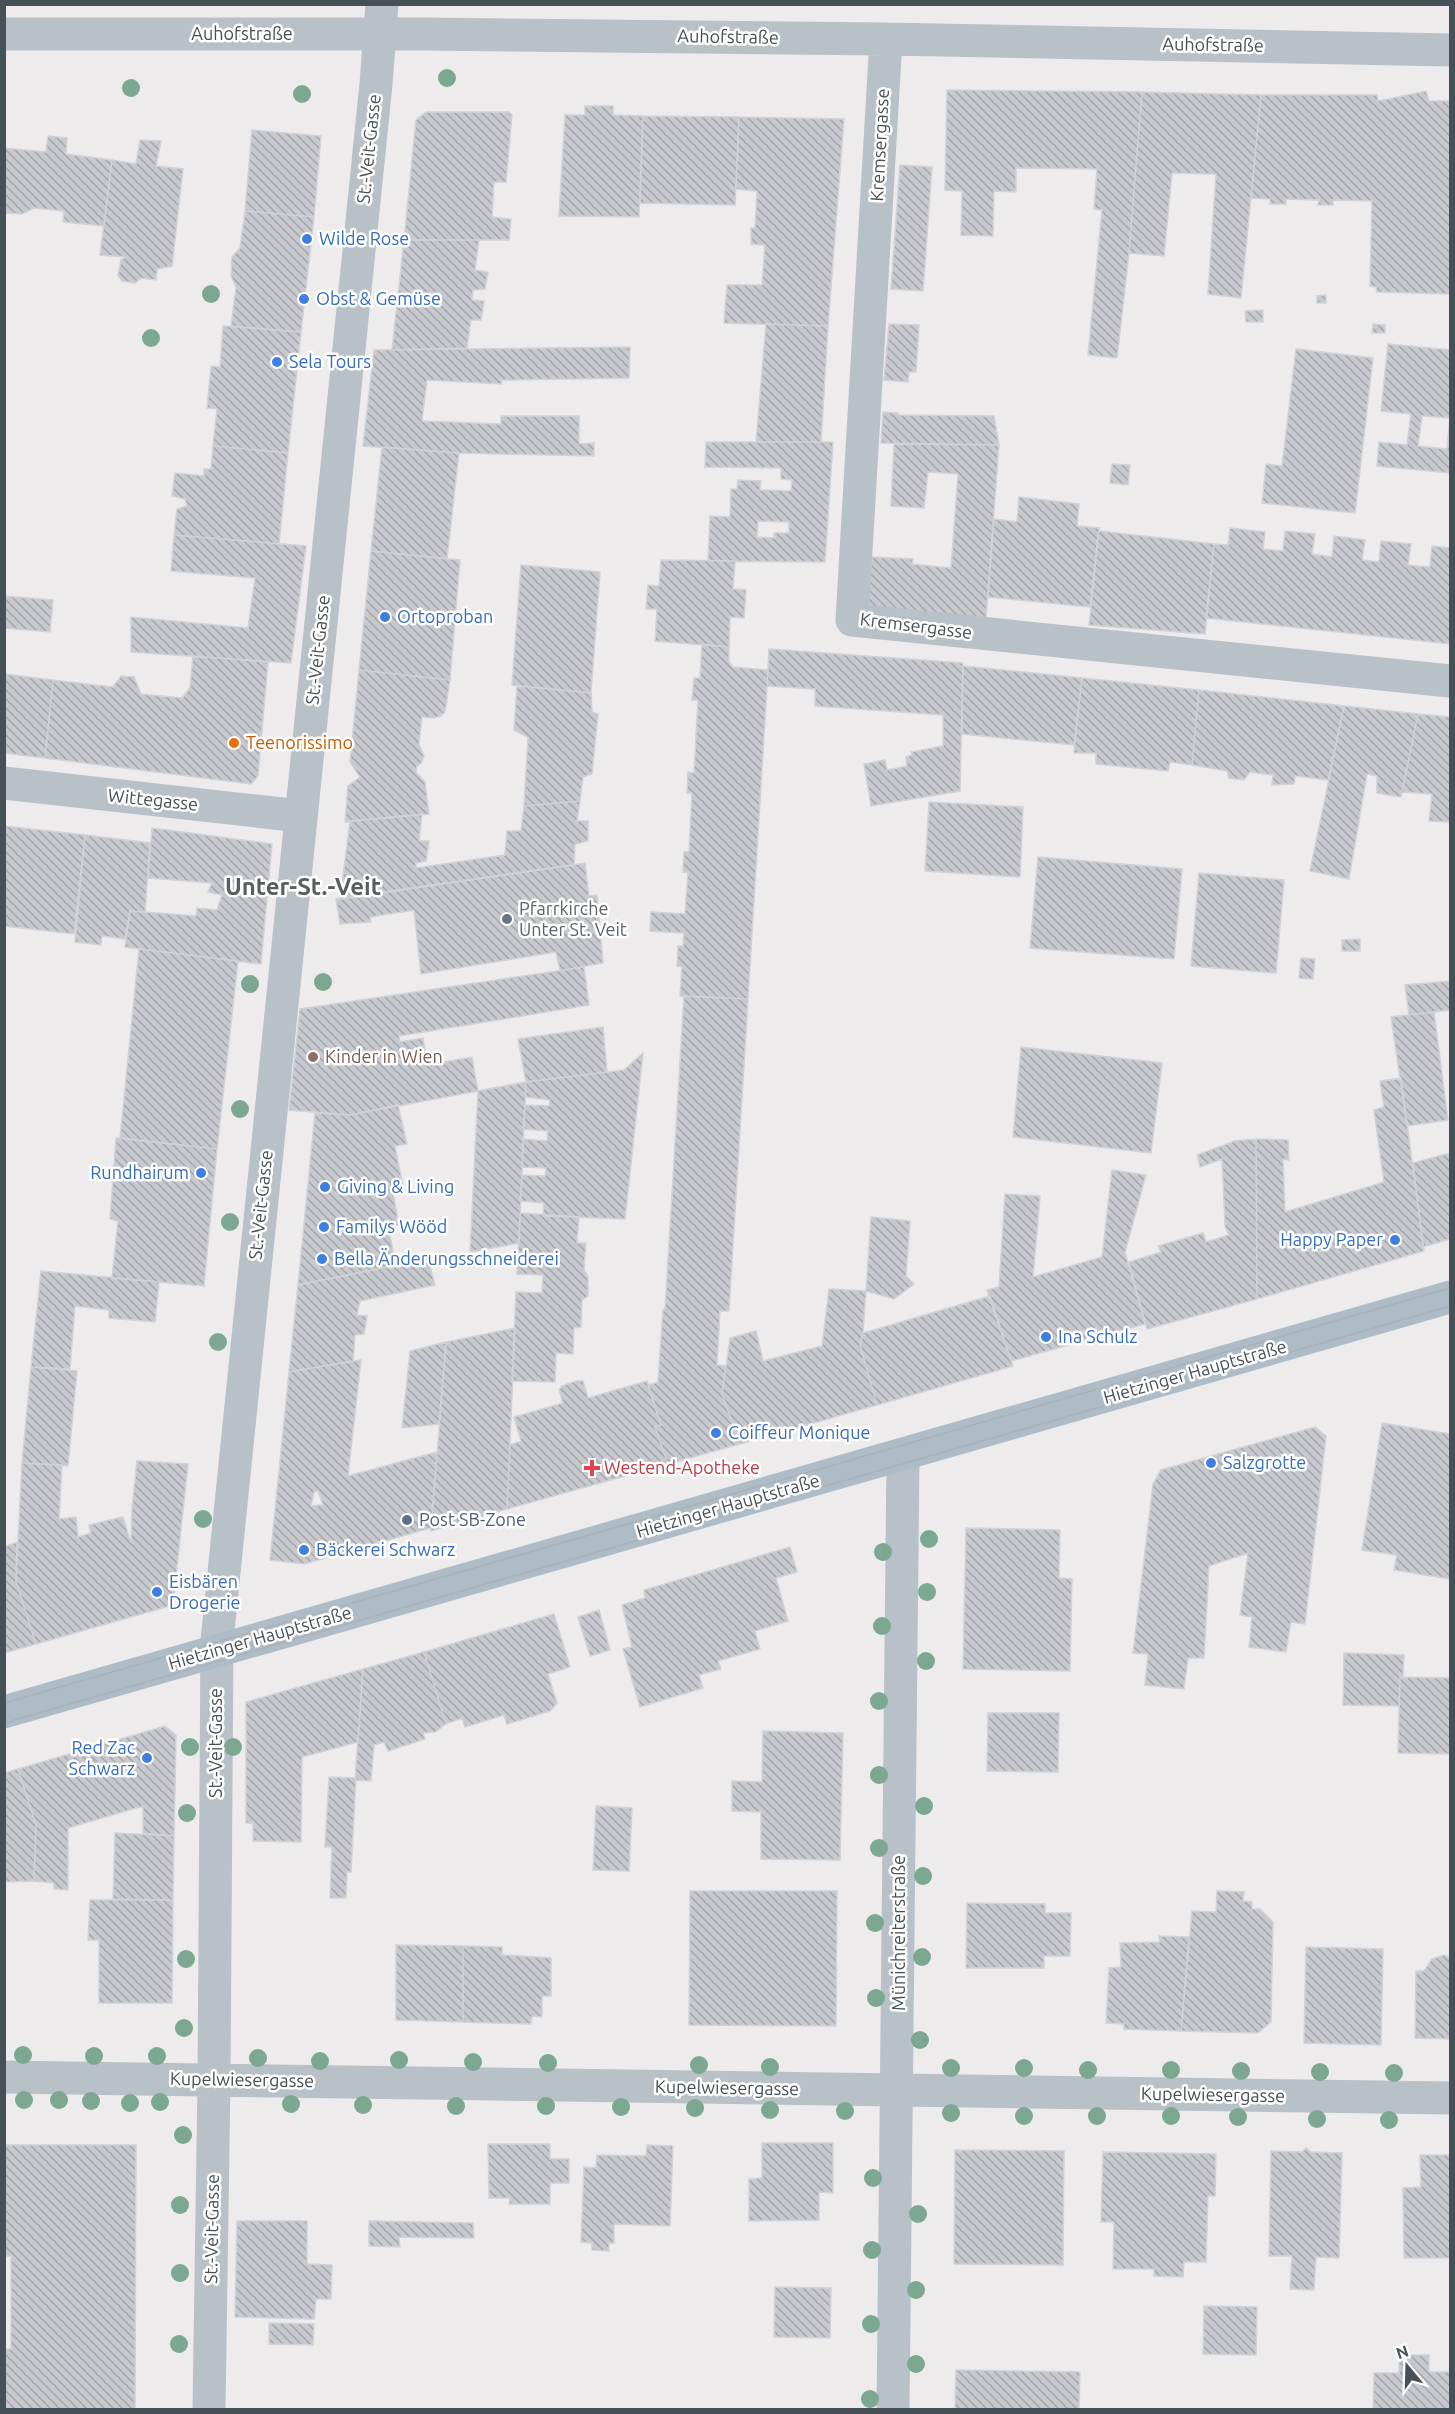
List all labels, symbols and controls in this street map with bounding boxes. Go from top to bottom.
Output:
street label: Auhofstraße [191,23,293,43]
street label: Auhofstraße [677,25,779,47]
street label: Auhofstraße [1162,33,1264,55]
street label: Kremsergasse [866,88,892,202]
street label: St.-Veit-Gasse [352,93,384,205]
place label: Wilde Rose [319,228,409,248]
marker: Wilde Rose [300,232,314,246]
place label: Obst & Gemüse [316,288,441,308]
marker: Obst & Gemüse [297,292,311,306]
place label: Sela Tours [289,351,371,371]
marker: Sela Tours [270,355,284,369]
street label: St.-Veit-Gasse [301,594,333,706]
place label: Ortoproban [397,606,493,626]
street label: Kremsergasse [859,608,973,642]
marker: Ortoproban [378,610,392,624]
place label: Teenorissimo [246,732,353,752]
marker: Teenorissimo [227,736,241,750]
street label: Wittegasse [107,784,199,814]
district label: Unter-St.-Veit [225,873,381,900]
place label: Pfarrkirche Unter St. Veit [519,898,627,939]
marker: Pfarrkirche Unter St. Veit [500,912,514,926]
place label: Kinder in Wien [325,1046,443,1066]
marker: Kinder in Wien [306,1050,320,1064]
street label: St.-Veit-Gasse [244,1149,276,1261]
place label: Rundhairum [90,1162,189,1182]
marker: Rundhairum [194,1166,208,1180]
place label: Giving & Living [337,1176,454,1196]
marker: Giving & Living [318,1180,332,1194]
place label: Familys Wööd [336,1216,447,1236]
marker: Familys Wööd [317,1220,331,1234]
place label: Happy Paper [1280,1229,1383,1249]
marker: Happy Paper [1388,1233,1402,1247]
place label: Bella Änderungsschneiderei [334,1248,559,1268]
marker: Bella Änderungsschneiderei [315,1252,329,1266]
place label: Ina Schulz [1058,1326,1138,1346]
marker: Ina Schulz [1039,1330,1053,1344]
street label: Hietzinger Hauptstraße [1101,1335,1289,1407]
place label: Coiffeur Monique [728,1422,870,1442]
marker: Coiffeur Monique [709,1426,723,1440]
place label: Salzgrotte [1223,1452,1306,1472]
marker: Salzgrotte [1204,1456,1218,1470]
place label: Westend-Apotheke [604,1457,760,1477]
marker: Westend-Apotheke [585,1461,599,1475]
street label: Hietzinger Hauptstraße [634,1469,822,1541]
place label: Post SB-Zone [419,1509,526,1529]
marker: Post SB-Zone [400,1513,414,1527]
place label: Bäckerei Schwarz [316,1539,455,1559]
marker: Bäckerei Schwarz [297,1543,311,1557]
place label: Eisbären Drogerie [169,1571,240,1612]
marker: Eisbären Drogerie [150,1585,164,1599]
street label: Hietzinger Hauptstraße [166,1601,354,1673]
street label: St.-Veit-Gasse [205,1688,225,1798]
place label: Red Zac Schwarz [69,1737,135,1778]
marker: Red Zac Schwarz [140,1751,154,1765]
street label: Münichreiterstraße [888,1855,908,2011]
street label: Kupelwiesergasse [170,2068,314,2090]
street label: Kupelwiesergasse [655,2076,799,2098]
street label: Kupelwiesergasse [1141,2083,1285,2105]
street label: St.-Veit-Gasse [200,2174,222,2284]
north arrow [1377,2336,1437,2396]
text: N [1394,2341,1411,2362]

